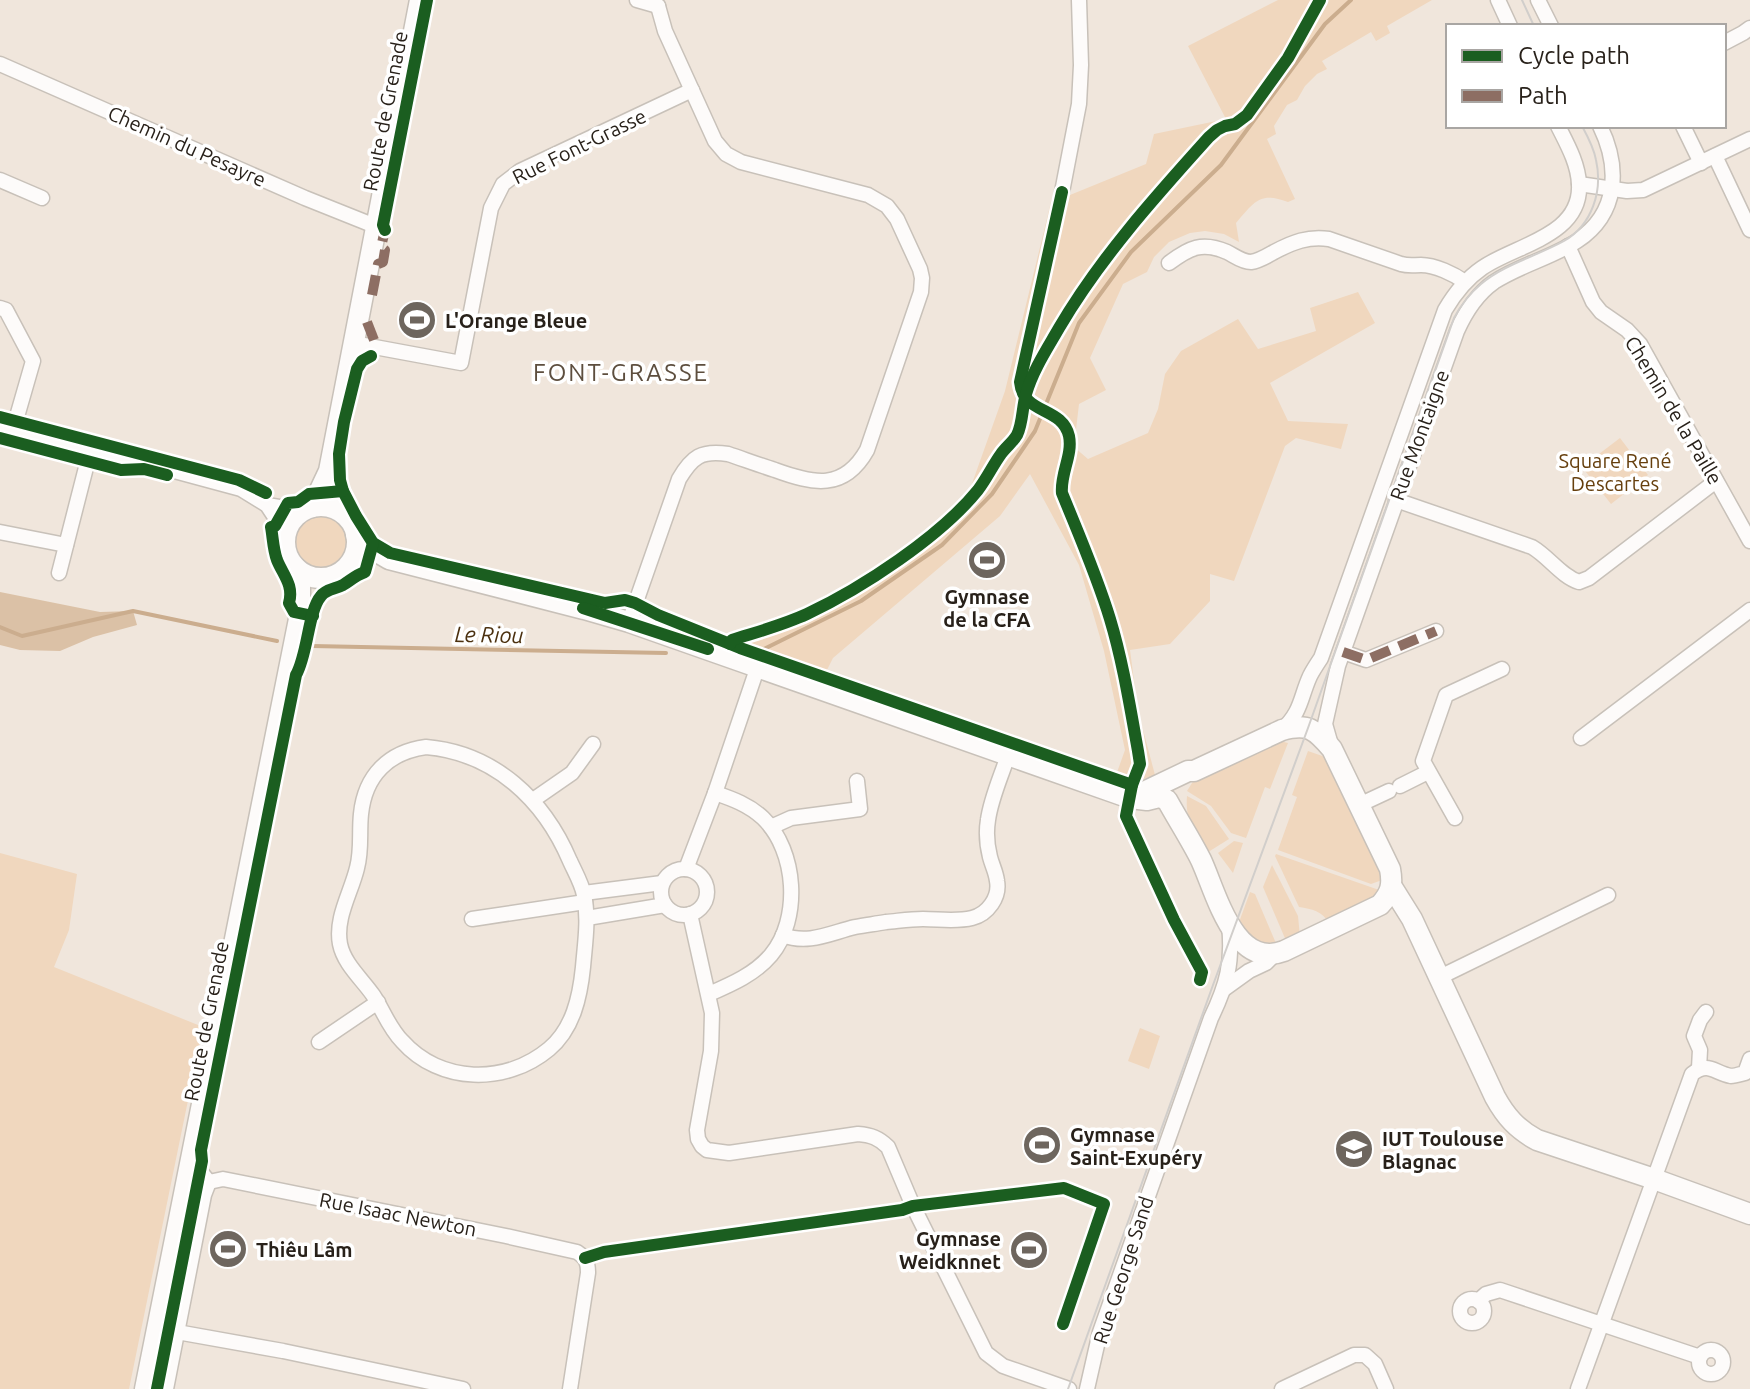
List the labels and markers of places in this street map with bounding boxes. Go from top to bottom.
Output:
sports icon: L'Orange Bleue [396,299,438,341]
place label: L'Orange Bleue [445,309,587,332]
sports icon: Gymnase de la CFA [966,539,1008,581]
place label: Gymnase de la CFA [943,585,1031,631]
place label: Gymnase Saint-Exupéry [1070,1123,1203,1169]
sports icon: Gymnase Saint-Exupéry [1021,1124,1063,1166]
place label: IUT Toulouse Blagnac [1382,1127,1504,1173]
school or university icon: IUT Toulouse Blagnac [1333,1128,1375,1170]
place label: Gymnase Weidknnet [899,1227,1001,1273]
sports icon: Thiêu Lâm [207,1228,249,1270]
sports icon: Gymnase Weidknnet [1008,1229,1050,1271]
place label: Thiêu Lâm [256,1238,353,1261]

